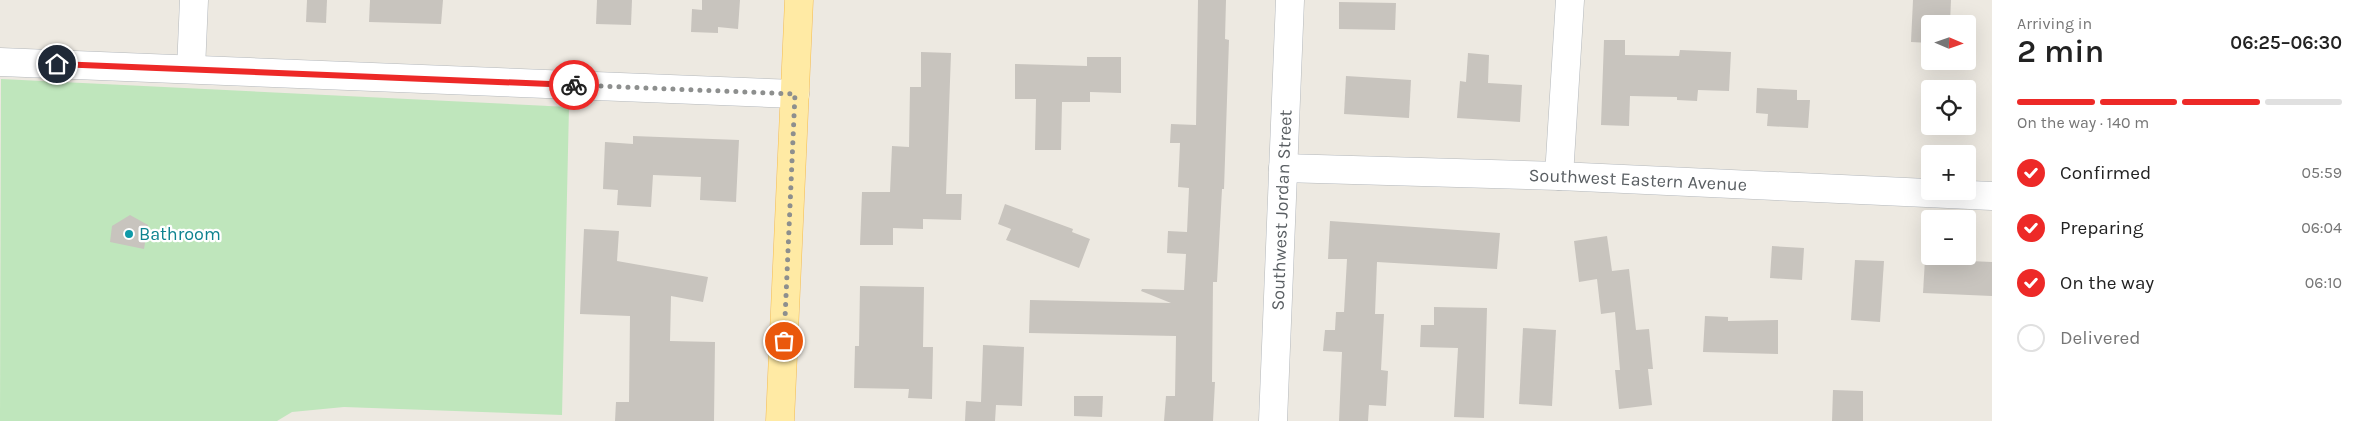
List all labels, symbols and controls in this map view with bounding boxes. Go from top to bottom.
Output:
text: Arriving in [2017,14,2092,33]
north arrow [1921,15,1976,70]
map controls [1921,15,1976,265]
text: 06:25–06:30 [2230,32,2342,54]
text: 2 min [2017,33,2104,70]
pin [36,43,78,85]
icon: home [43,50,71,78]
courier [549,60,599,110]
icon: bike [560,71,588,99]
button: locate [1921,80,1976,135]
street label: Southwest Jordan Street [1266,109,1297,311]
text: On the way · 140 m [2017,113,2149,132]
button: + [1921,145,1976,200]
icon: check [2017,159,2045,187]
text: Confirmed [2060,162,2151,184]
text: 05:59 [2301,163,2342,182]
street label: Southwest Eastern Avenue [1528,164,1748,196]
button: − [1921,210,1976,265]
icon: check [2017,214,2045,242]
text: Preparing [2060,217,2143,239]
text: 06:04 [2301,218,2342,237]
place label: Bathroom [139,223,221,245]
marker: Bathroom [123,228,135,240]
icon: check [2017,269,2045,297]
text: On the way [2060,272,2154,294]
text: 06:10 [2305,273,2342,292]
pin [763,320,805,362]
icon: bag [770,327,798,355]
text: Delivered [2060,327,2140,349]

